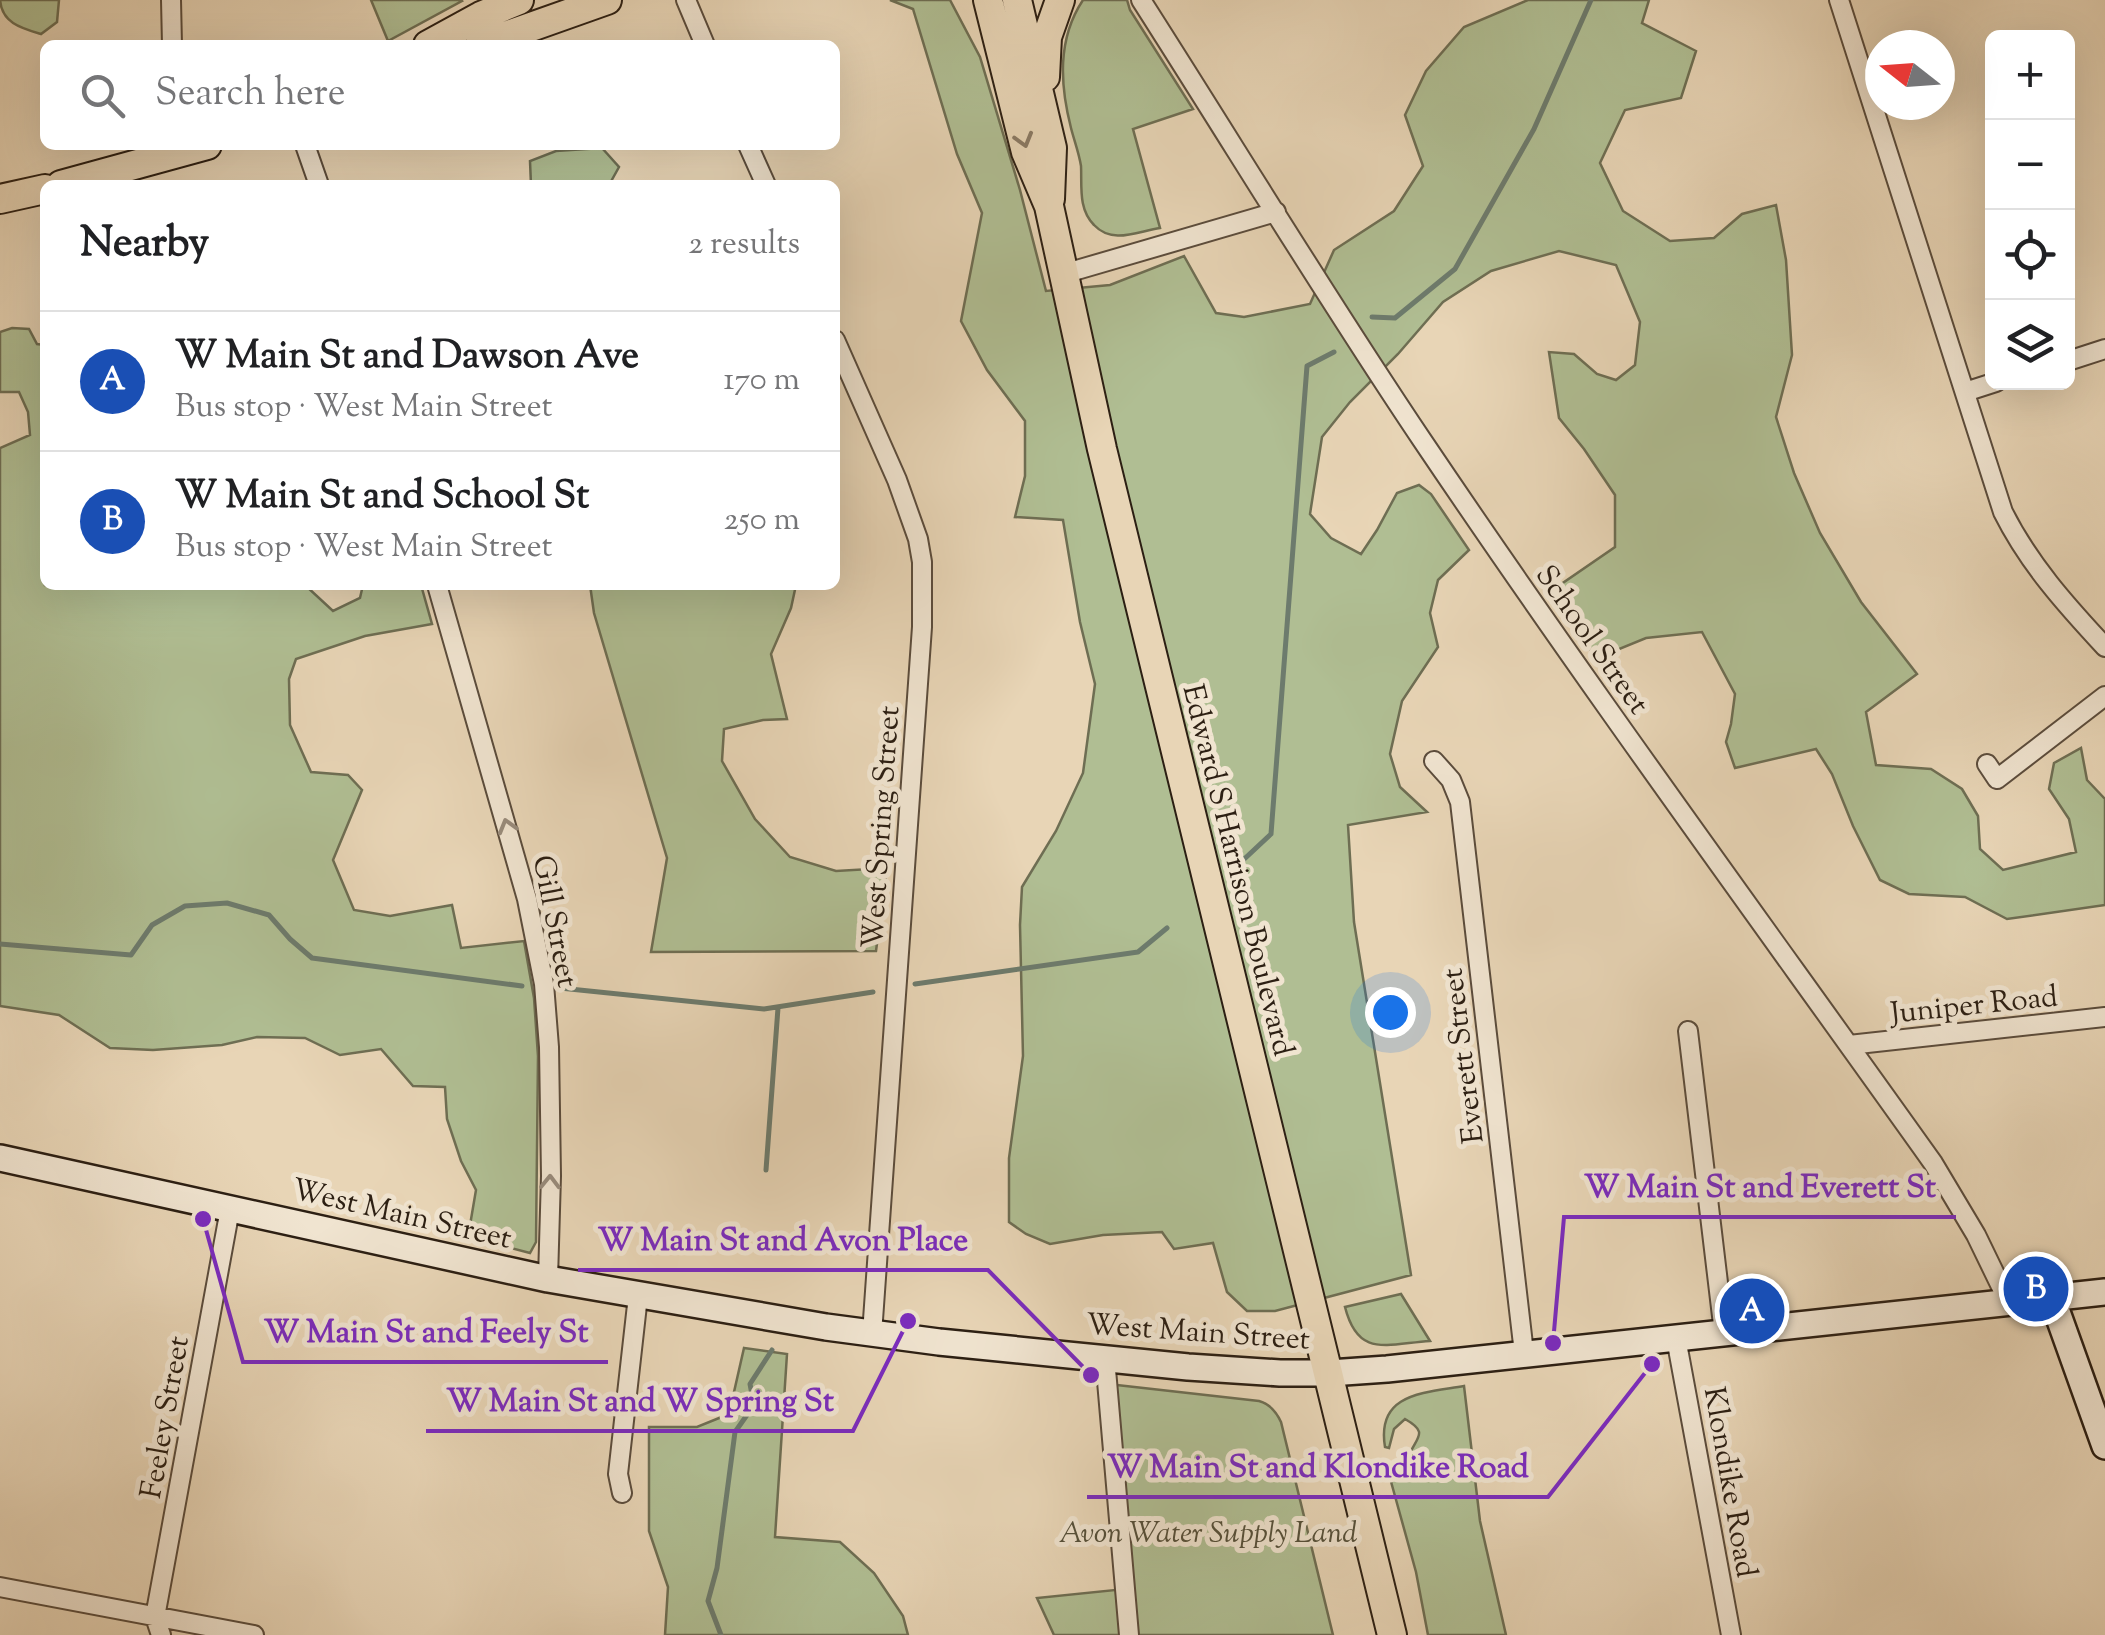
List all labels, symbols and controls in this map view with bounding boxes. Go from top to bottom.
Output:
north arrow [1865,30,1955,120]
map controls [1985,30,2075,390]
button: + [1985,30,2075,120]
search box [40,40,840,150]
icon: search [75,68,130,123]
text: Search here [155,68,346,122]
button: − [1985,120,2075,210]
one-way arrow [1012,131,1033,148]
button: locate [1985,210,2075,300]
text: Nearby [80,215,209,275]
text: 2 results [688,222,800,268]
button: layers [1985,300,2075,390]
text: W Main St and Dawson Ave [175,331,639,385]
text: A [100,358,125,404]
text: 170 m [723,358,800,404]
text: Bus stop · West Main Street [175,385,552,431]
text: W Main St and School St [175,471,589,525]
text: B [102,498,123,544]
text: 250 m [724,498,800,544]
text: Bus stop · West Main Street [175,525,552,571]
street label: School Street [1524,557,1658,724]
street label: Edward S Harrison Boulevard [1170,680,1304,1061]
street label: West Spring Street [853,704,912,950]
one-way arrow [498,818,519,835]
street label: Gill Street [520,852,587,991]
street label: Everett Street [1432,966,1497,1146]
street label: Juniper Road [1887,976,2060,1037]
your location [1365,987,1416,1038]
callout: W Main St and Everett St [1564,1155,1956,1217]
text: W Main St and Everett St [1584,1166,1936,1212]
street label: West Main Street [287,1169,516,1262]
one-way arrow [539,1173,561,1188]
callout: W Main St and Avon Place [578,1208,988,1270]
text: W Main St and Avon Place [598,1219,968,1265]
pin: B [2004,1252,2068,1326]
pin: A [1720,1274,1784,1348]
callout: W Main St and Feely St [243,1300,608,1362]
street label: West Main Street [1084,1304,1311,1363]
text: W Main St and Feely St [264,1311,588,1357]
street label: Feeley Street [131,1333,202,1502]
callout: W Main St and W Spring St [426,1369,853,1431]
text: W Main St and W Spring St [446,1380,834,1426]
street label: Klondike Road [1691,1384,1766,1581]
callout: W Main St and Klondike Road [1087,1435,1548,1497]
text: W Main St and Klondike Road [1107,1446,1529,1492]
park label: Avon Water Supply Land [1059,1513,1357,1556]

